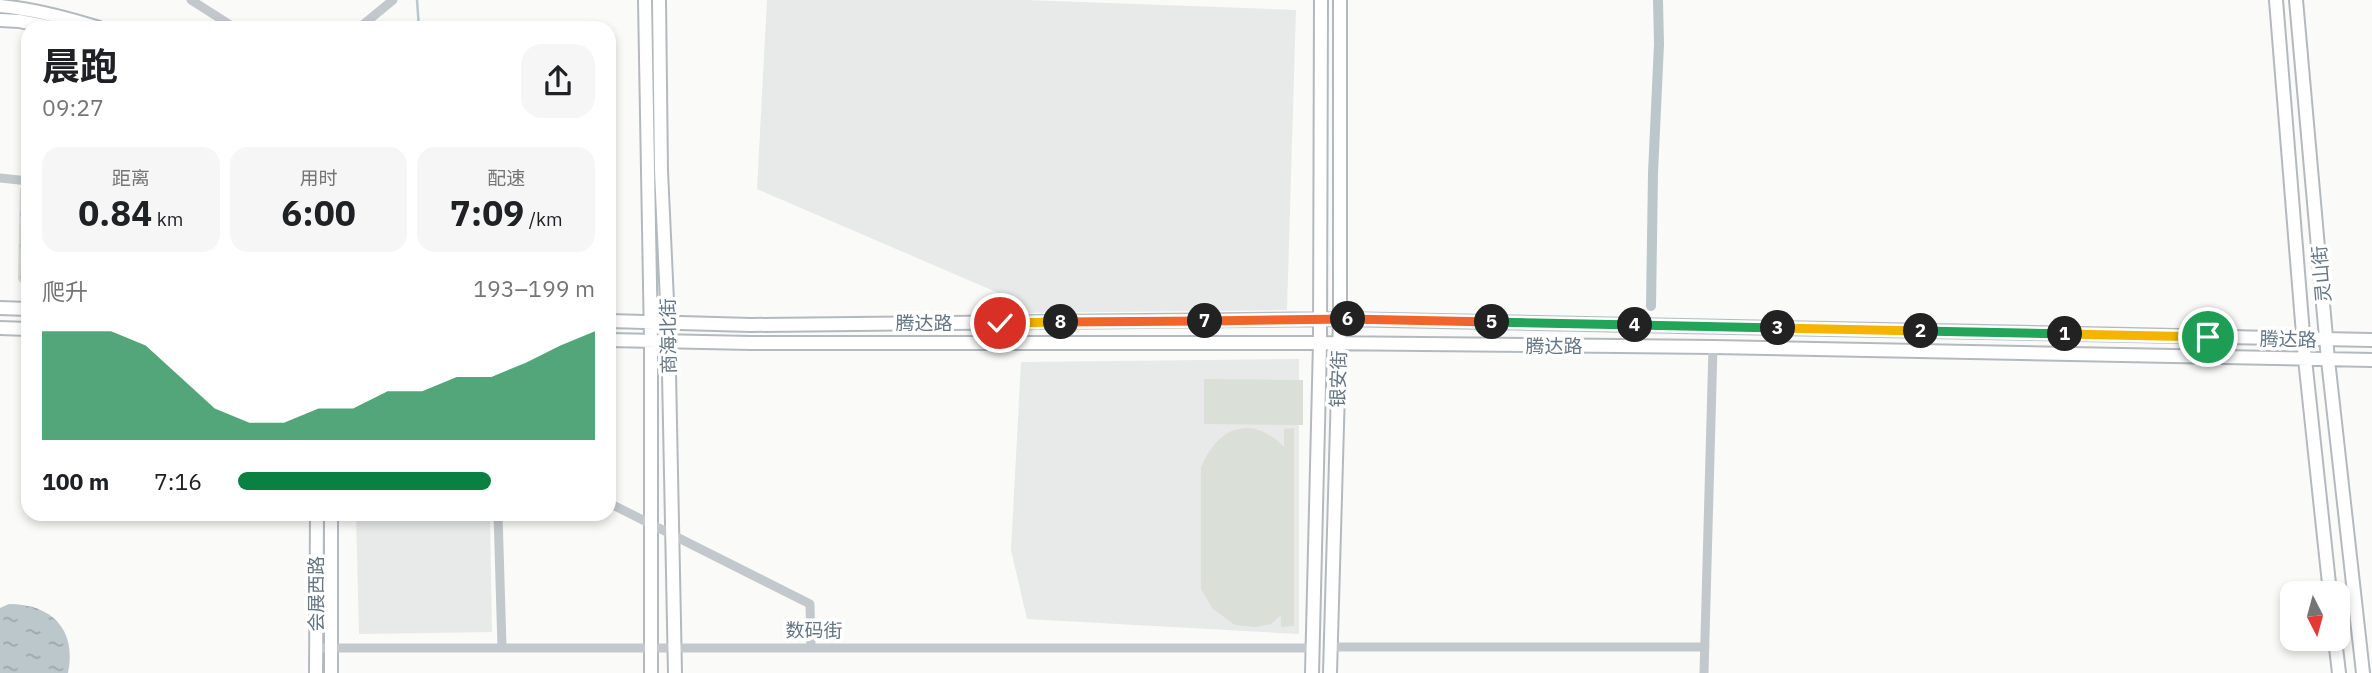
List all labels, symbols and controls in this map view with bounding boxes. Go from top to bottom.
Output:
text: 晨跑 [42,41,118,90]
button: share [521,44,595,118]
text: 09:27 [42,92,104,122]
text: 距离 [112,166,150,190]
text: 用时 [299,166,338,190]
text: 配速 [487,166,525,190]
text: 0.84 [78,190,152,236]
text: 6:00 [281,190,356,236]
text: 7:09 [450,190,524,236]
text: km [152,207,183,231]
text: /km [524,207,563,231]
street label: 灵山街 [2307,245,2335,303]
text: 193–199 m [473,273,595,303]
text: 爬升 [42,276,88,306]
pin [970,293,1030,353]
street label: 商海北街 [655,298,681,374]
pin: 6 [1330,302,1366,336]
icon: check [981,304,1019,342]
pin: 8 [1044,304,1078,340]
pin: 7 [1188,304,1222,338]
pin: 5 [1474,304,1510,340]
text: 6 [1342,306,1353,330]
pin [2178,307,2238,367]
text: 7 [1199,308,1210,332]
pin: 4 [1618,308,1652,342]
text: 8 [1055,309,1066,333]
text: 5 [1486,309,1497,333]
pin: 3 [1760,310,1796,346]
street label: 腾达路 [895,311,953,335]
text: 4 [1629,312,1640,336]
pin: 2 [1904,314,1938,348]
text: 3 [1772,315,1783,339]
pin: 1 [2048,316,2082,352]
text: 2 [1915,318,1926,342]
icon: arrive [2189,318,2227,356]
text: 1 [2059,321,2070,345]
street label: 腾达路 [2259,327,2317,351]
street label: 腾达路 [1525,334,1583,358]
street label: 银安街 [1325,350,1351,408]
text: 100 m [42,466,109,496]
text: 7:16 [154,466,202,496]
street label: 会展西路 [304,556,328,632]
north arrow [2280,581,2350,651]
map controls [2280,581,2350,651]
street label: 数码街 [785,618,843,642]

